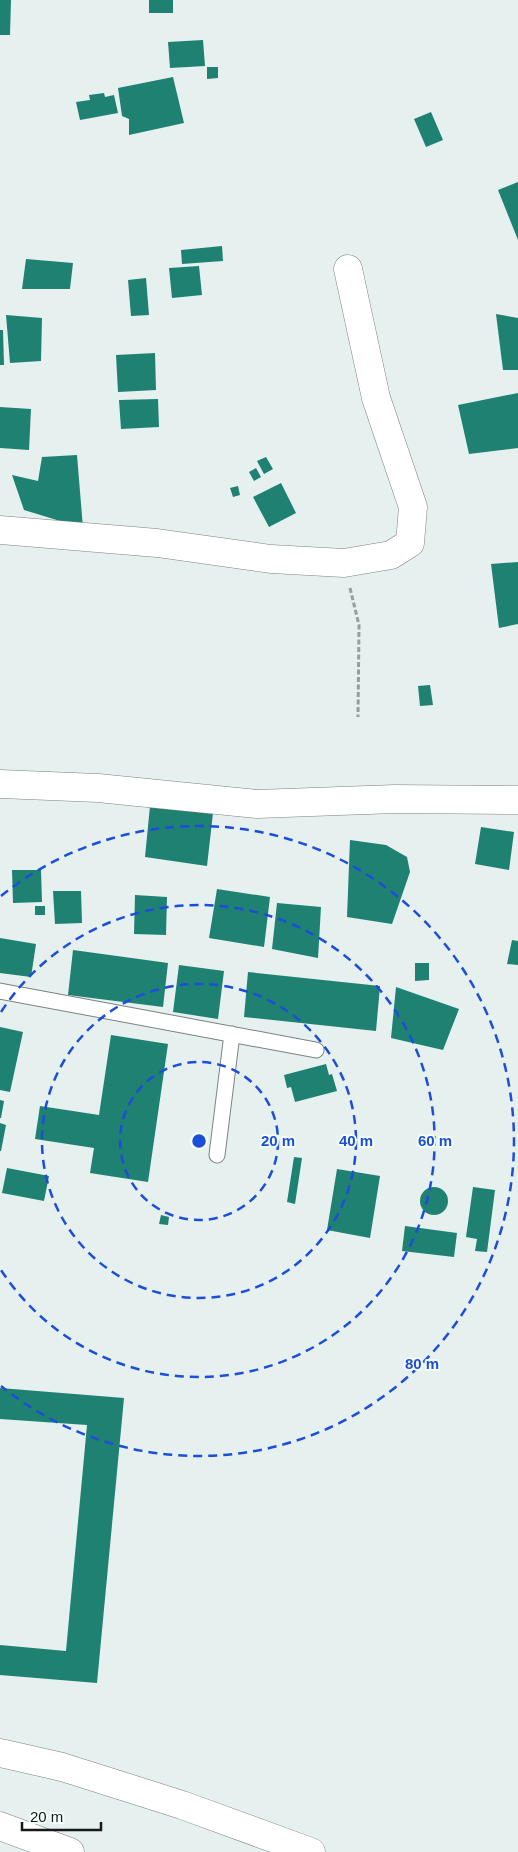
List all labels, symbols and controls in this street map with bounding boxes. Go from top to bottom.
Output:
centre of rings [190,1132,208,1150]
text: 20 m [261,1132,295,1149]
text: 40 m [339,1132,373,1149]
text: 60 m [418,1132,452,1149]
text: 80 m [405,1355,439,1372]
scale bar [22,1800,101,1832]
text: 20 m [30,1808,63,1825]

